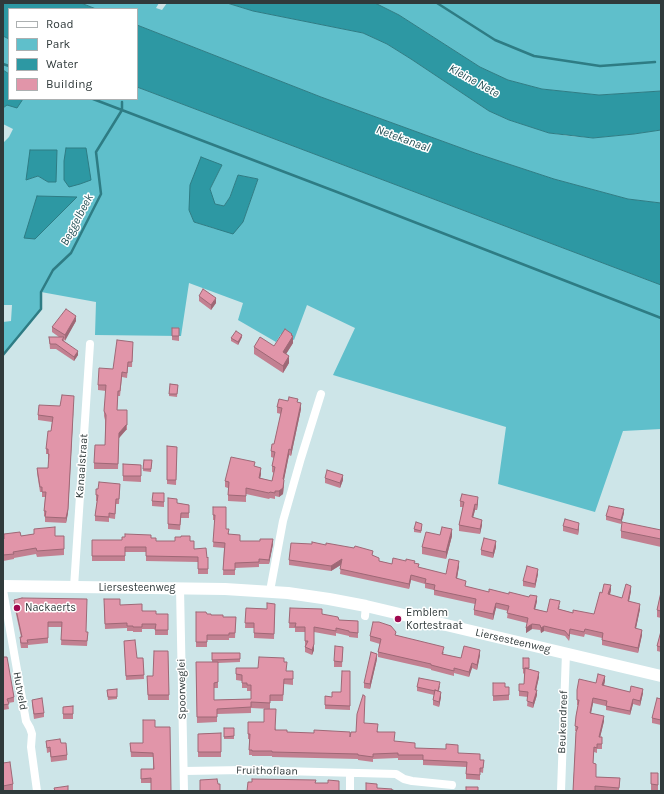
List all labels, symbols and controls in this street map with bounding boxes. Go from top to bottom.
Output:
legend [8,8,138,100]
text: Road [46,17,74,31]
text: Park [46,37,70,51]
text: Water [46,57,78,71]
water label: Kleine Nete [446,61,502,101]
text: Building [46,77,92,91]
water label: Netekanaal [374,123,432,155]
water label: Beggelbeek [57,192,97,248]
street label: Kanaalstraat [73,433,91,499]
street label: Liersesteenweg [98,581,176,595]
place label: Nackaerts [25,601,76,615]
marker: Nackaerts [12,603,22,613]
place label: Emblem Kortestraat [406,606,463,632]
marker: Emblem Kortestraat [393,614,403,624]
street label: Liersesteenweg [474,626,552,656]
street label: Spoorweglei [175,658,189,720]
street label: Hutveld [10,671,30,711]
street label: Beukendreef [555,690,571,754]
street label: Fruithoflaan [236,764,298,778]

